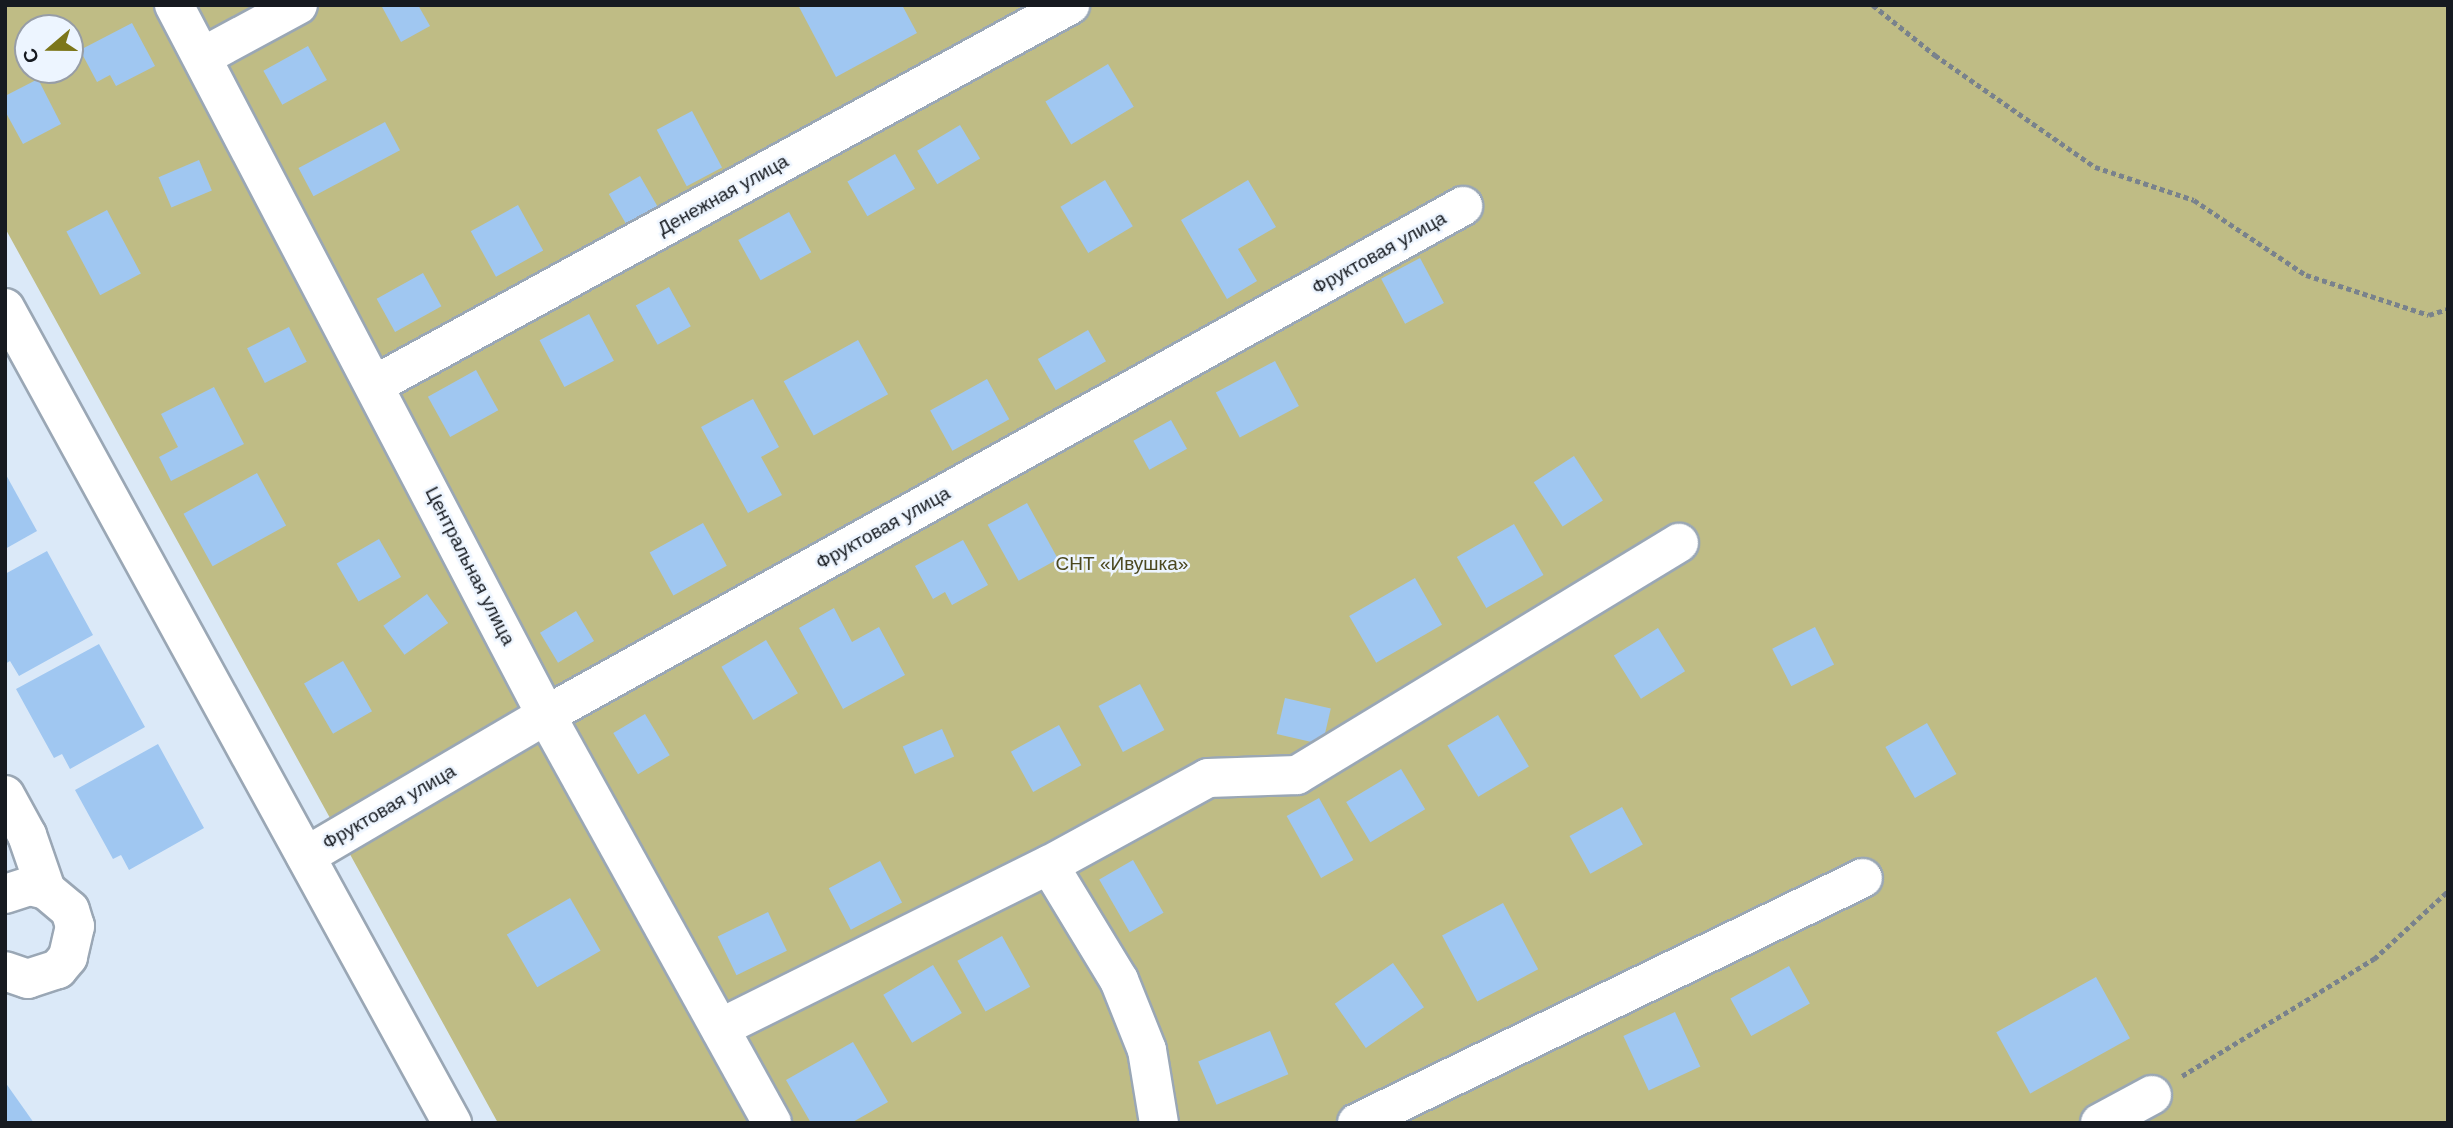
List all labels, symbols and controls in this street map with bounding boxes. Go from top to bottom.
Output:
north arrow [14,14,84,84]
text: С [18,46,43,66]
street label: Денежная улица [654,150,792,240]
street label: Фруктовая улица [1308,207,1450,299]
street label: Фруктовая улица [812,482,954,574]
street label: Центральная улица [420,483,520,649]
park label: СНТ «Ивушка» [1056,553,1188,575]
street label: Фруктовая улица [318,760,460,854]

